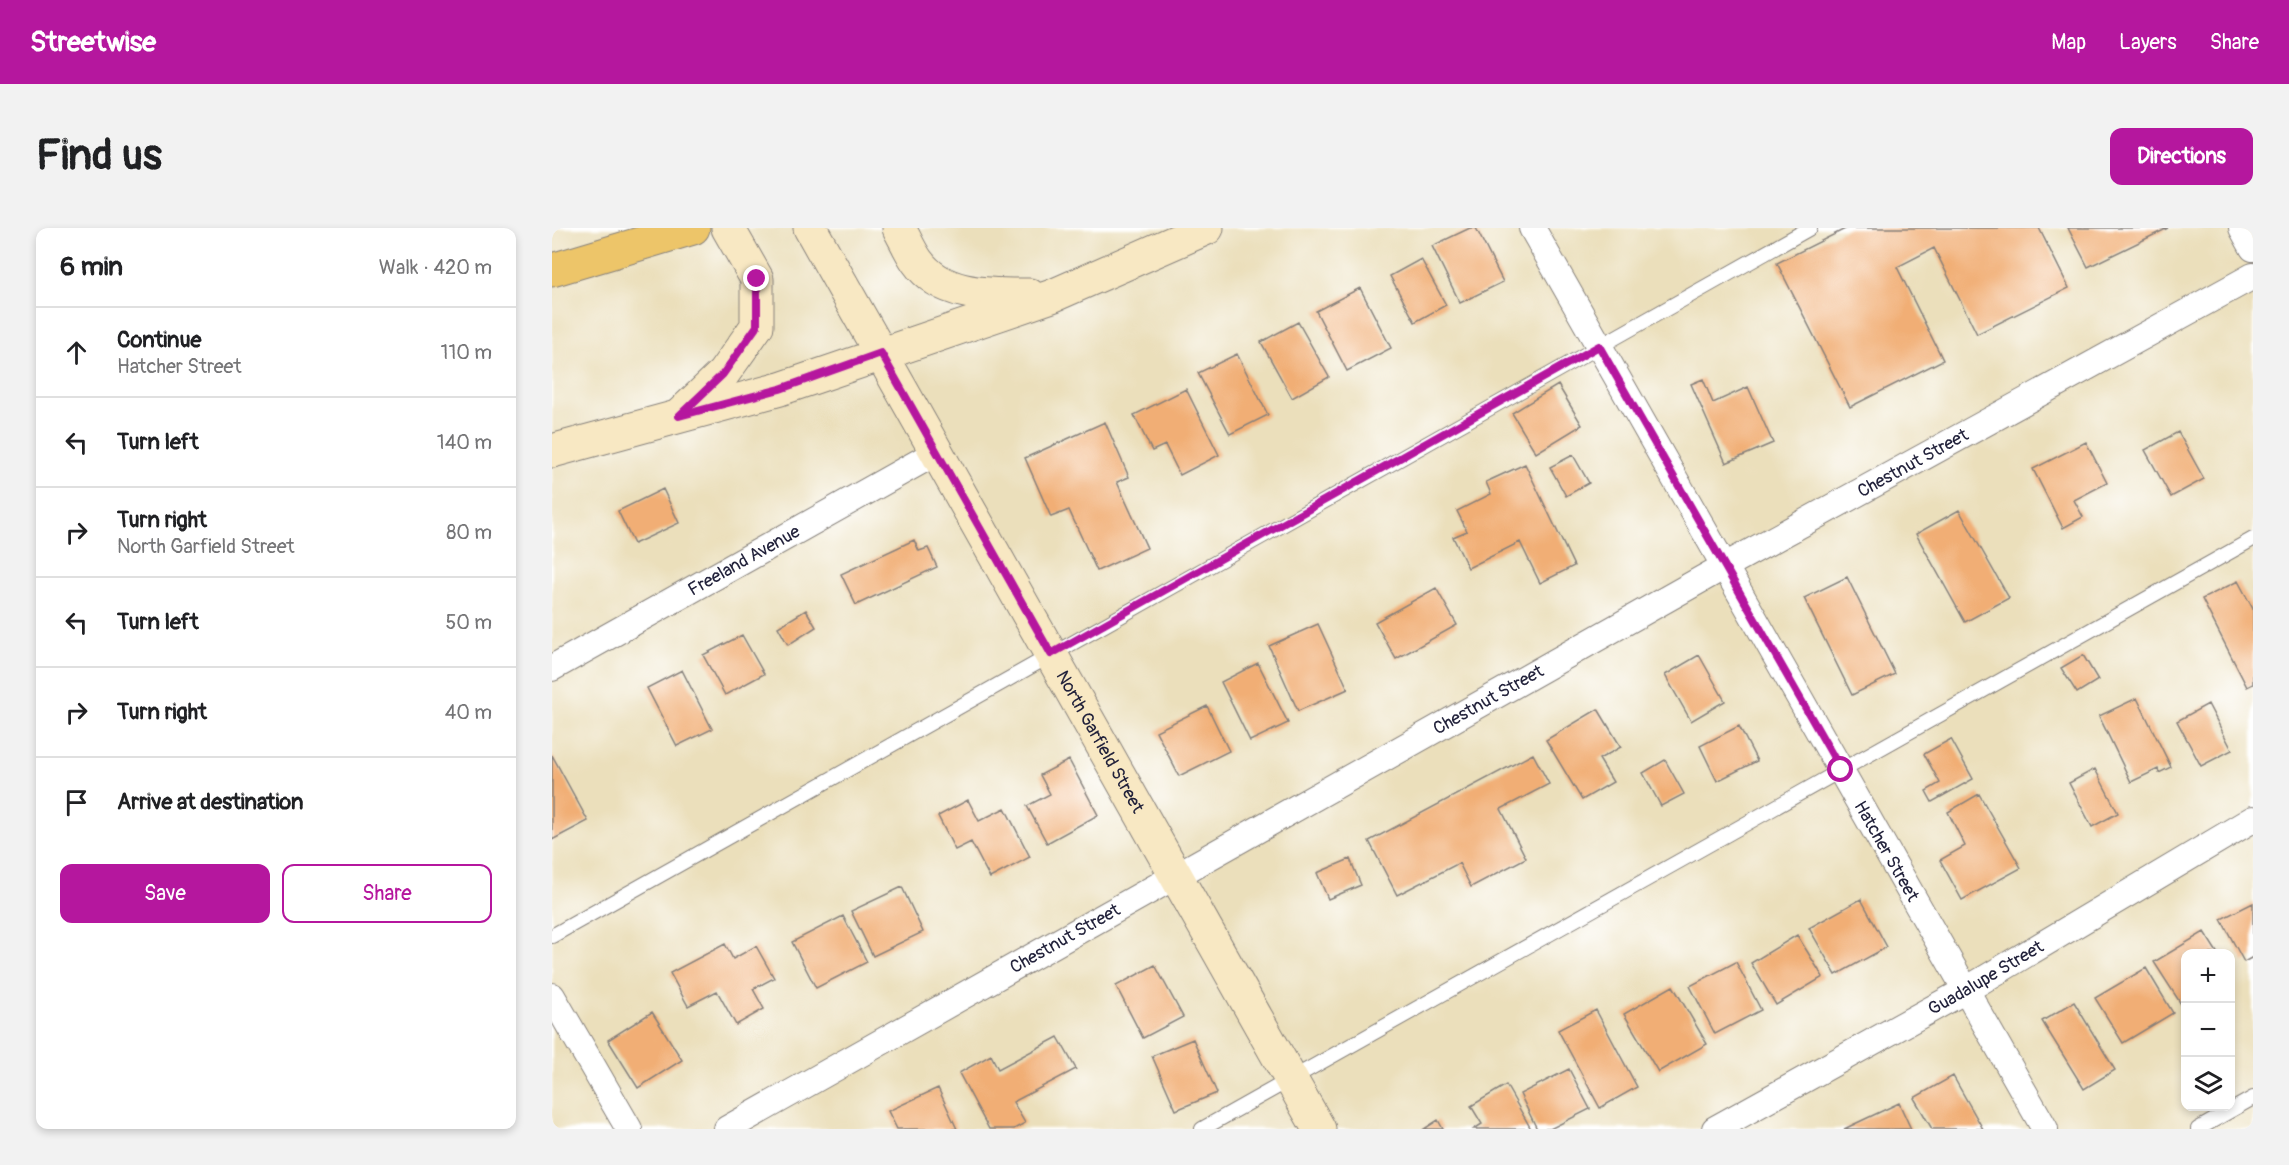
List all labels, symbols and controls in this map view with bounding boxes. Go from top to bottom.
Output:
text: Streetwise [30,25,156,60]
text: Map [2051,29,2086,56]
text: Layers [2119,29,2177,56]
text: Share [2210,29,2259,56]
button: Directions [2110,128,2253,185]
text: Find us [36,130,162,182]
text: 6 min [60,251,123,283]
text: Walk · 420 m [379,255,492,280]
route end [743,265,769,291]
text: Continue [117,326,201,354]
icon: ahead [60,336,93,369]
text: 110 m [441,340,492,365]
text: Hatcher Street [117,354,242,379]
street label: Chestnut Street [1853,423,1973,503]
icon: left [60,426,93,459]
text: Turn left [117,428,199,456]
text: 140 m [437,430,492,455]
text: Turn right [117,506,207,534]
icon: right [60,516,93,549]
text: 80 m [446,520,492,545]
street label: Freeland Avenue [684,520,804,601]
text: North Garfield Street [117,534,295,559]
icon: left [60,606,93,639]
text: Turn left [117,608,199,636]
text: 50 m [445,610,492,635]
street label: Chestnut Street [1429,659,1548,740]
street label: North Garfield Street [1050,667,1149,818]
icon: right [60,696,93,729]
text: Turn right [117,698,207,726]
text: 40 m [445,700,492,725]
route start [1827,756,1853,782]
icon: arrive [60,786,93,819]
text: Arrive at destination [117,788,303,816]
street label: Hatcher Street [1849,797,1924,906]
button: Save [60,864,270,923]
button: Share [282,864,492,923]
street label: Chestnut Street [1006,898,1125,979]
street label: Guadalupe Street [1924,935,2048,1021]
map controls [2181,949,2235,1111]
button: + [2181,949,2235,1003]
button: − [2181,1003,2235,1057]
button: layers [2181,1057,2235,1111]

